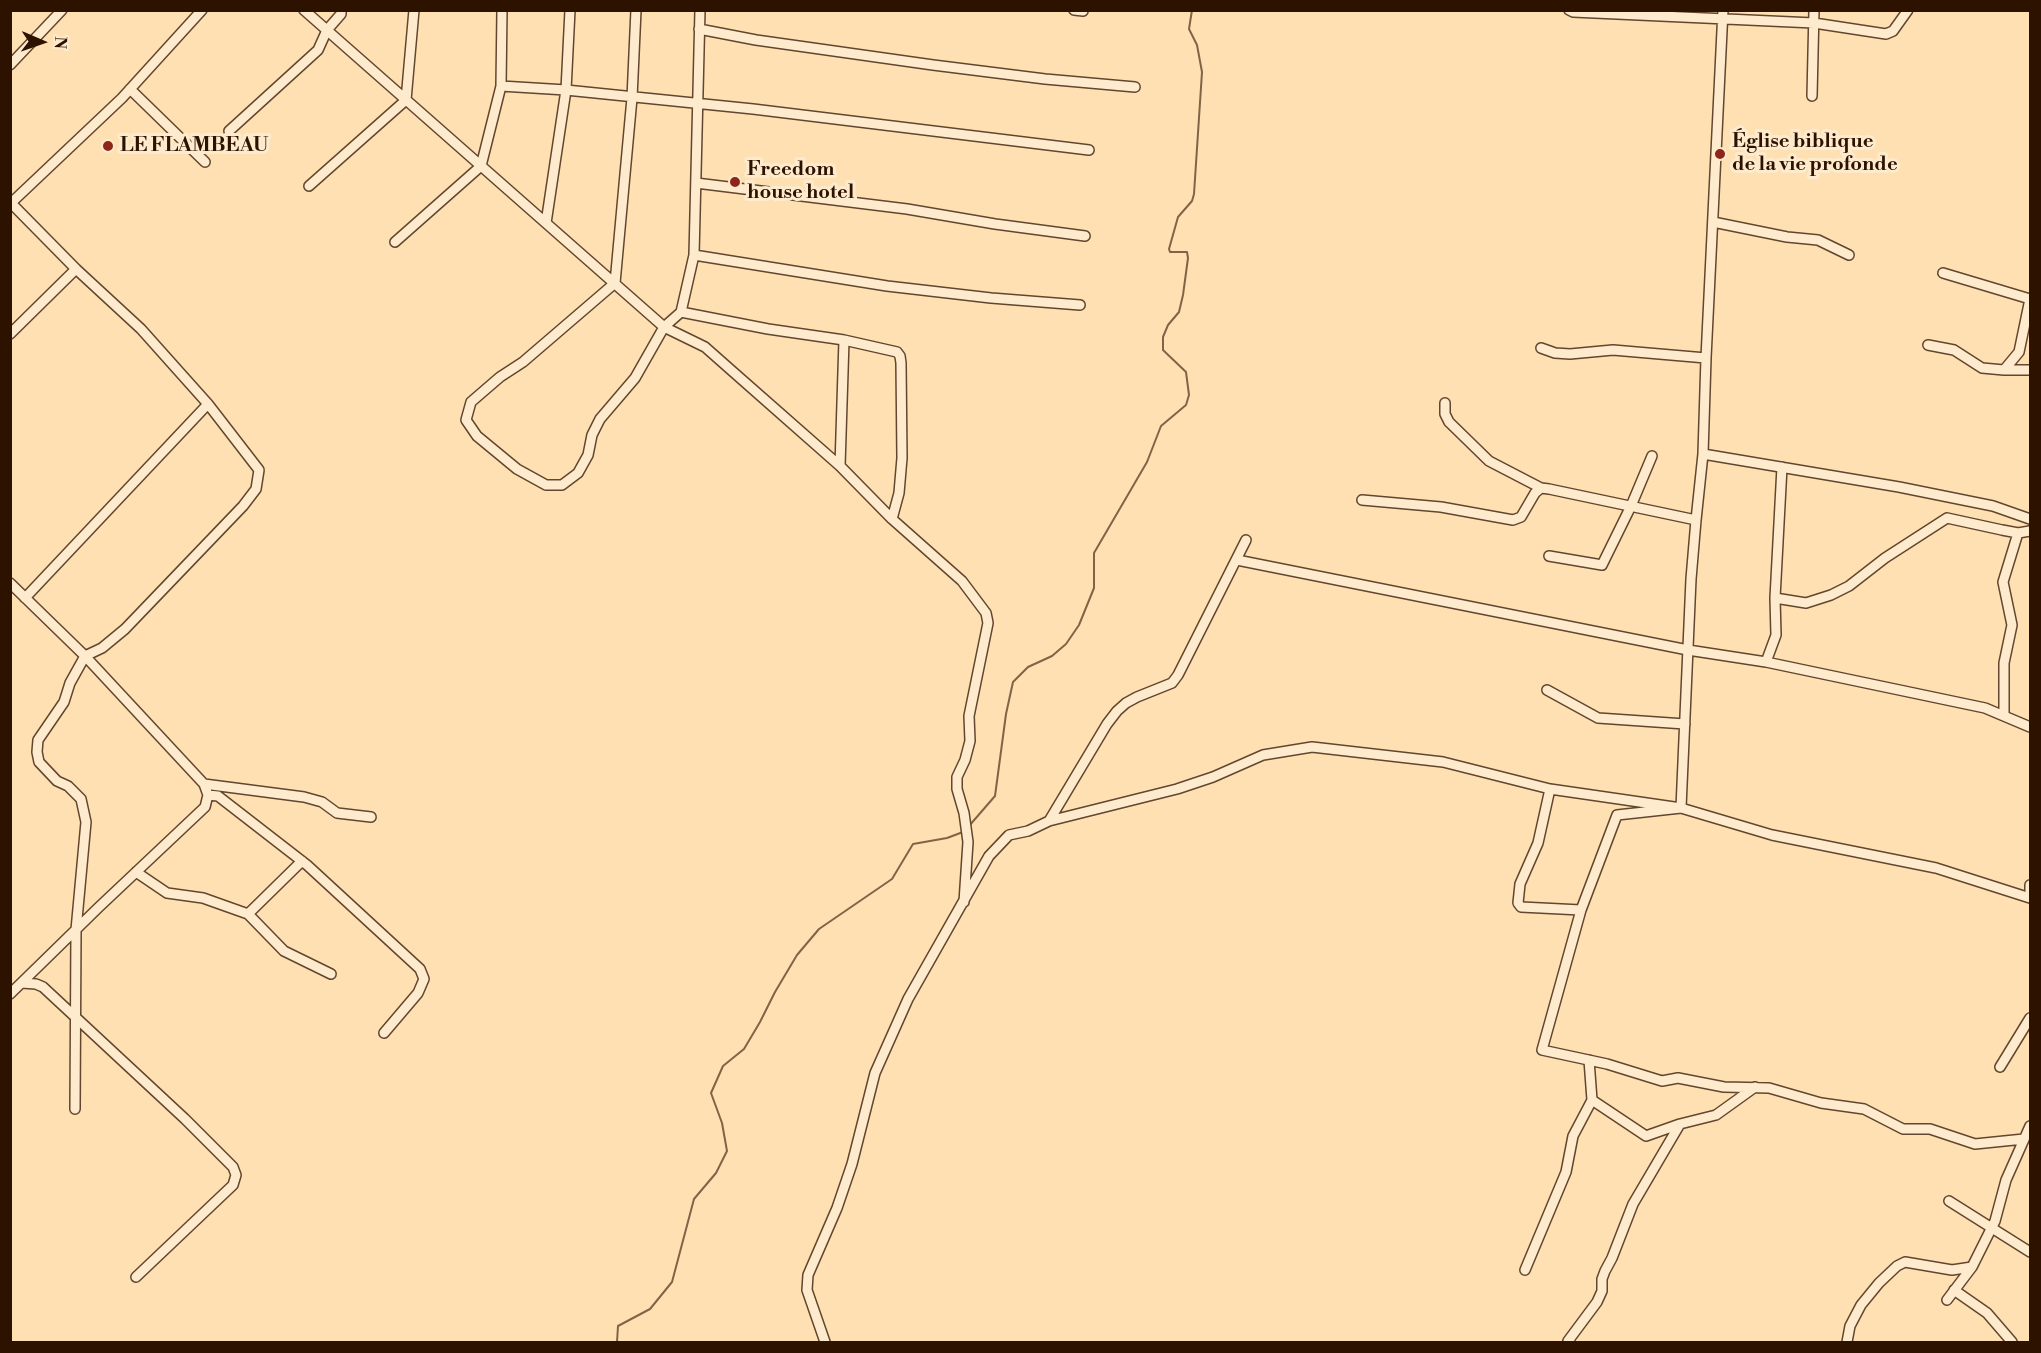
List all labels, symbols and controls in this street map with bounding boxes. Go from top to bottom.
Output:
north arrow [12,12,72,72]
text: N [50,36,70,49]
place label: Église biblique de la vie profonde [1732,130,1898,177]
place label: LE FLAMBEAU [120,134,268,158]
marker: LE FLAMBEAU [101,139,115,153]
marker: Église biblique de la vie profonde [1713,147,1727,161]
place label: Freedom house hotel [747,158,854,205]
marker: Freedom house hotel [728,175,742,189]

